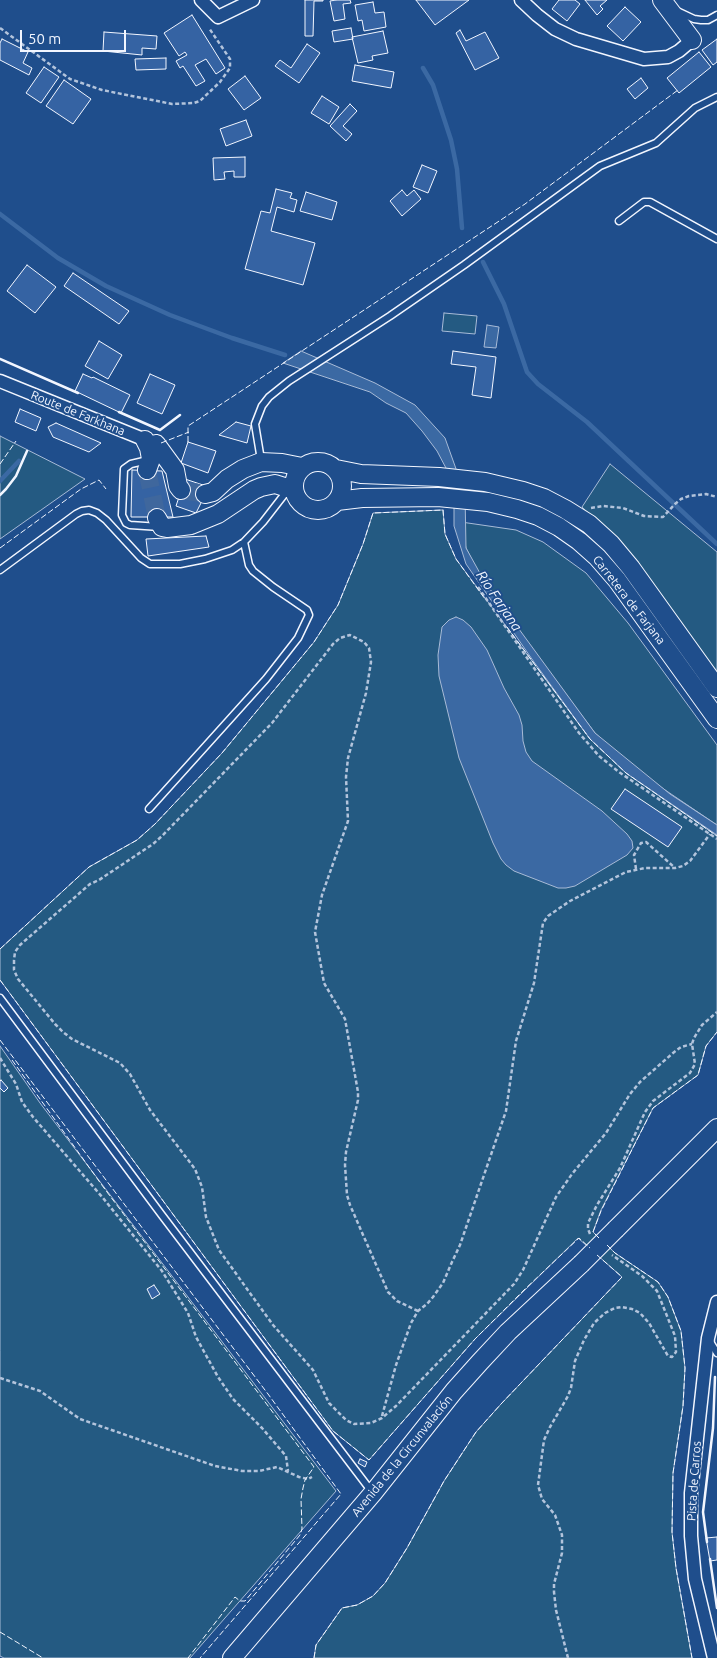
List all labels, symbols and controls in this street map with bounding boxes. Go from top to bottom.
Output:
scale bar [22,20,129,52]
text: 50 m [28,30,61,47]
street label: Route de Farkhana [29,388,127,438]
street label: Carretera de Farjana [590,553,668,647]
water label: Río Farjana [473,568,525,634]
street label: Avenida de la Circunvalación [349,1392,455,1520]
street label: Pista de Carros [684,1441,704,1521]

